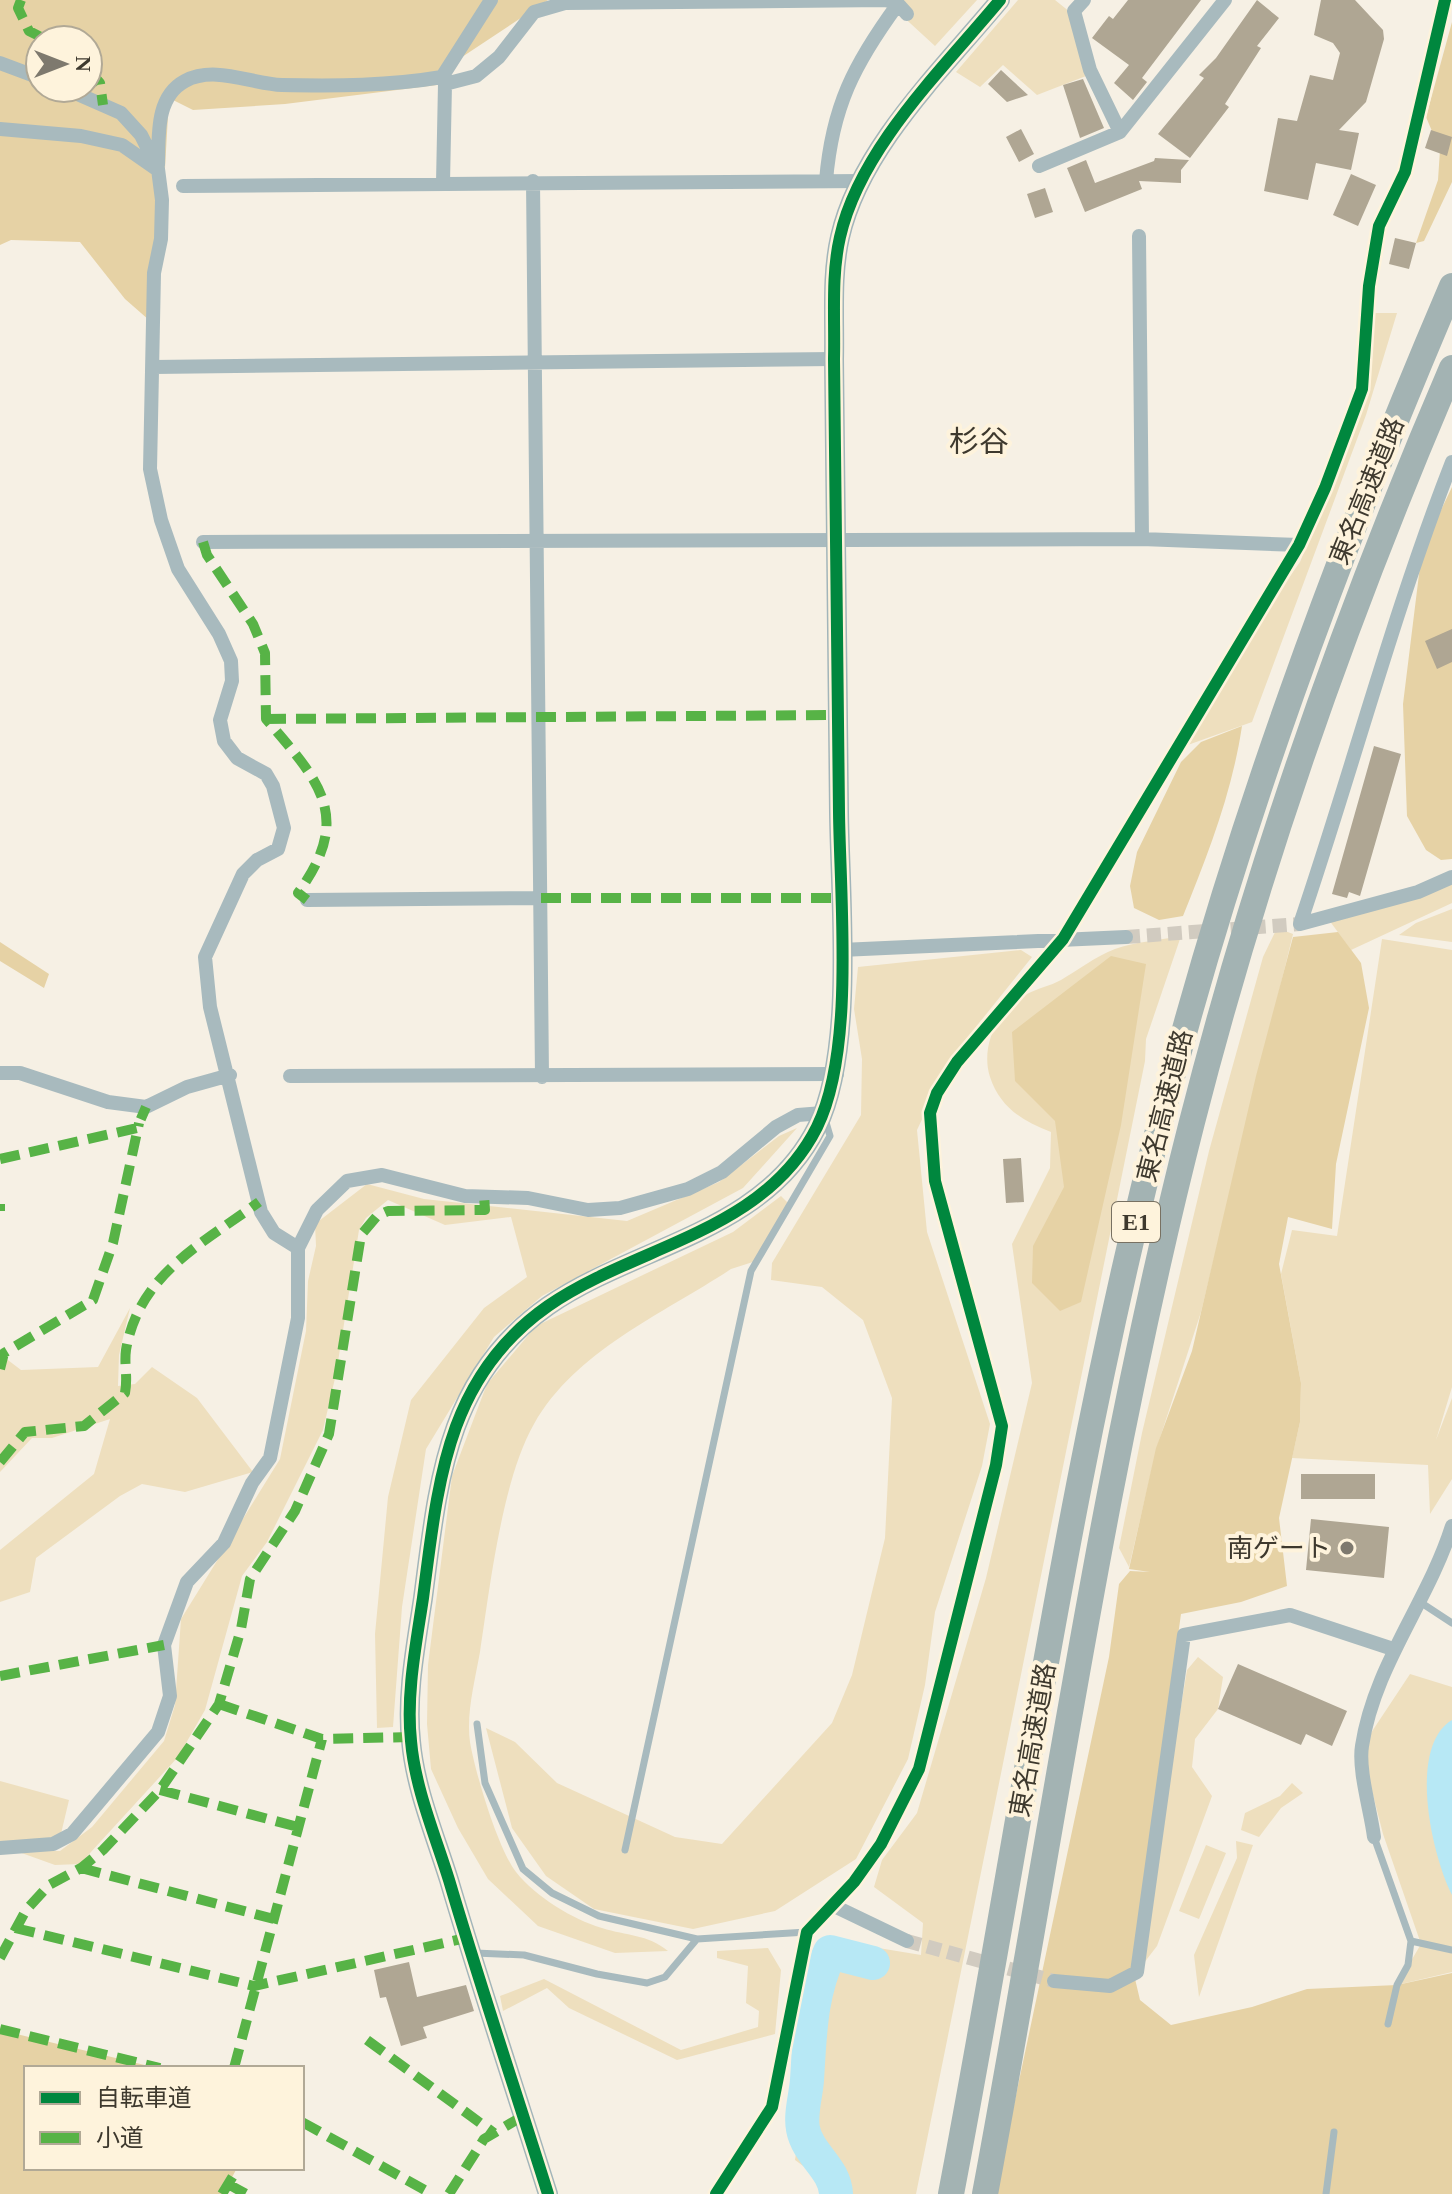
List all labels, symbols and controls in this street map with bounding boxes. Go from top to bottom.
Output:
north arrow [24,24,104,104]
text: N [71,56,96,72]
street label: 東名高速道路 [1324,413,1410,569]
district label: 杉谷 [949,425,1009,458]
street label: 東名高速道路 [1132,1027,1198,1185]
road number: E1 [1112,1202,1160,1242]
place label: 南ゲート [1227,1534,1331,1563]
marker: 南ゲート [1338,1539,1356,1557]
street label: 東名高速道路 [1005,1661,1061,1819]
legend [24,2066,304,2170]
text: 自転車道 [96,2085,192,2111]
text: 小道 [96,2125,144,2151]

